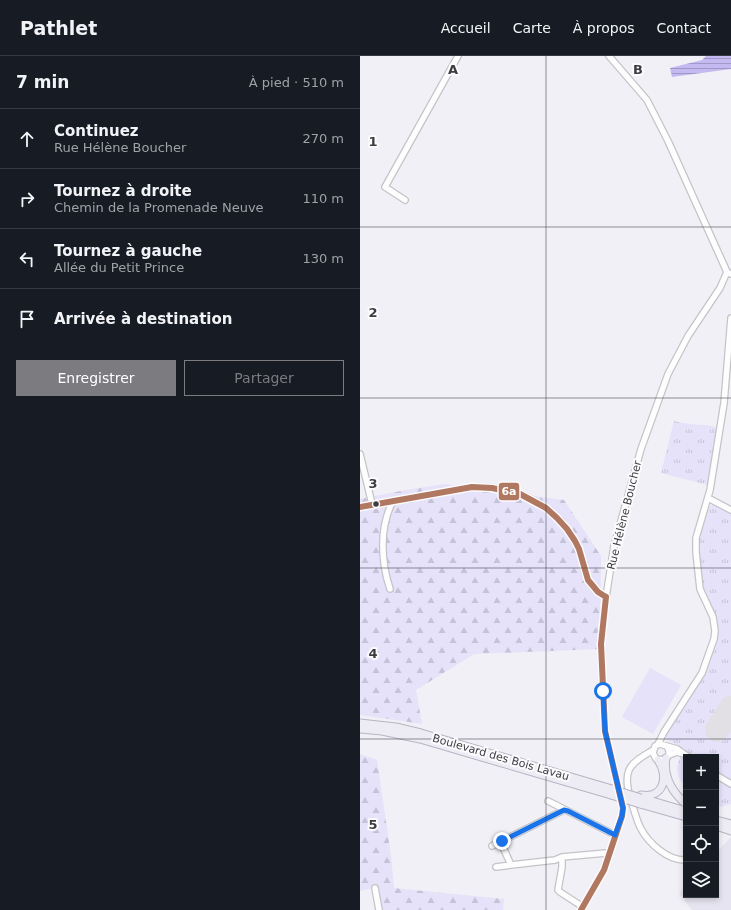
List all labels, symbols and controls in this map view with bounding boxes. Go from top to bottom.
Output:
text: Pathlet [20,17,97,39]
text: Accueil [441,20,491,36]
text: Carte [513,20,551,36]
text: À propos [573,20,635,36]
text: Contact [657,20,711,36]
text: A [448,62,458,77]
text: B [633,62,643,77]
text: 7 min [16,72,69,92]
text: À pied · 510 m [249,75,344,90]
text: Continuez [54,122,139,140]
icon: ahead [16,128,38,150]
text: 270 m [302,131,344,146]
text: 1 [368,134,378,149]
text: Rue Hélène Boucher [54,140,186,155]
text: Tournez à droite [54,182,192,200]
icon: right [16,188,38,210]
text: 110 m [302,191,344,206]
text: Chemin de la Promenade Neuve [54,200,264,215]
text: Tournez à gauche [54,242,202,260]
icon: left [16,248,38,270]
text: 130 m [302,251,344,266]
text: Allée du Petit Prince [54,260,184,275]
text: 2 [368,305,378,320]
icon: arrive [16,308,38,330]
text: Arrivée à destination [54,310,232,328]
button: Enregistrer [16,360,176,396]
button: Partager [184,360,344,396]
street label: Rue Hélène Boucher [605,459,644,571]
text: 3 [368,476,378,491]
line badge: 6a [498,482,520,501]
text: 6a [501,485,517,498]
unlabelled marker [371,499,381,509]
text: 4 [368,646,378,661]
route start [594,682,612,700]
street label: Boulevard des Bois Lavau [431,732,571,783]
map controls [683,754,719,898]
button: + [683,754,719,790]
button: − [683,790,719,826]
text: 5 [368,817,378,832]
button: locate [683,826,719,862]
route end [493,832,511,850]
button: layers [683,862,719,898]

